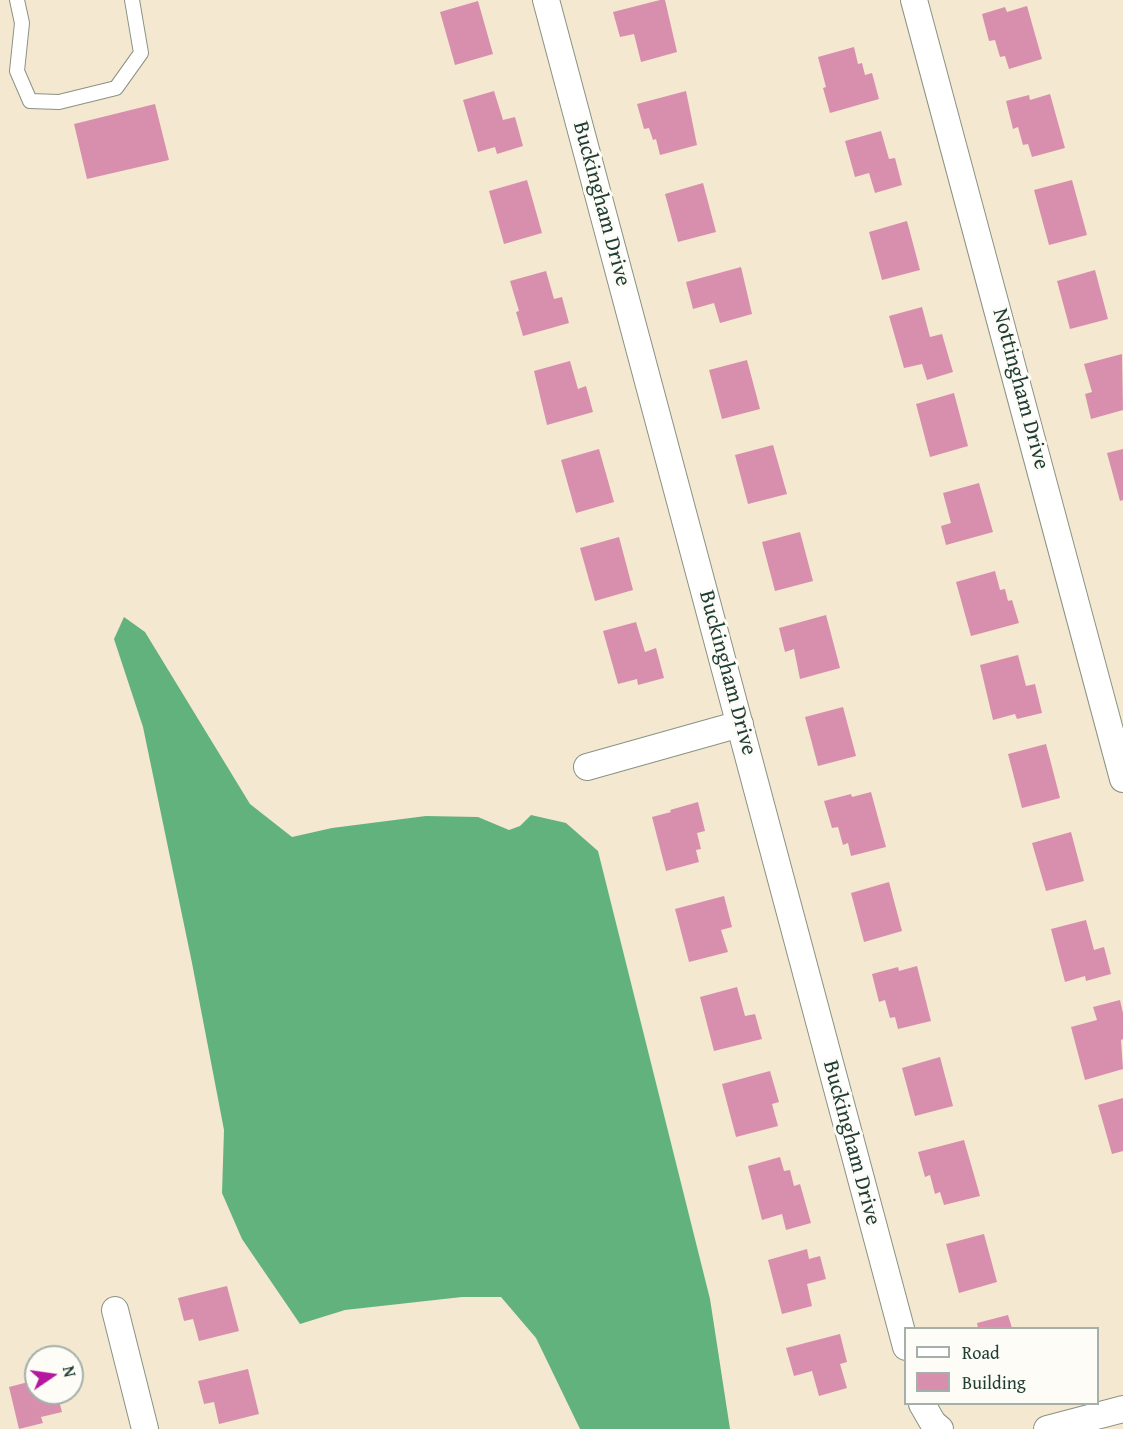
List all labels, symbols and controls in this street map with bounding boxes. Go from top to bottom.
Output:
street label: Buckingham Drive [566,119,636,289]
street label: Nottingham Drive [986,306,1054,472]
street label: Buckingham Drive [692,588,762,758]
street label: Buckingham Drive [816,1058,886,1228]
legend [904,1327,1099,1405]
text: Road [962,1339,1000,1366]
north arrow [24,1345,84,1405]
text: N [57,1363,82,1379]
text: Building [962,1369,1026,1396]

